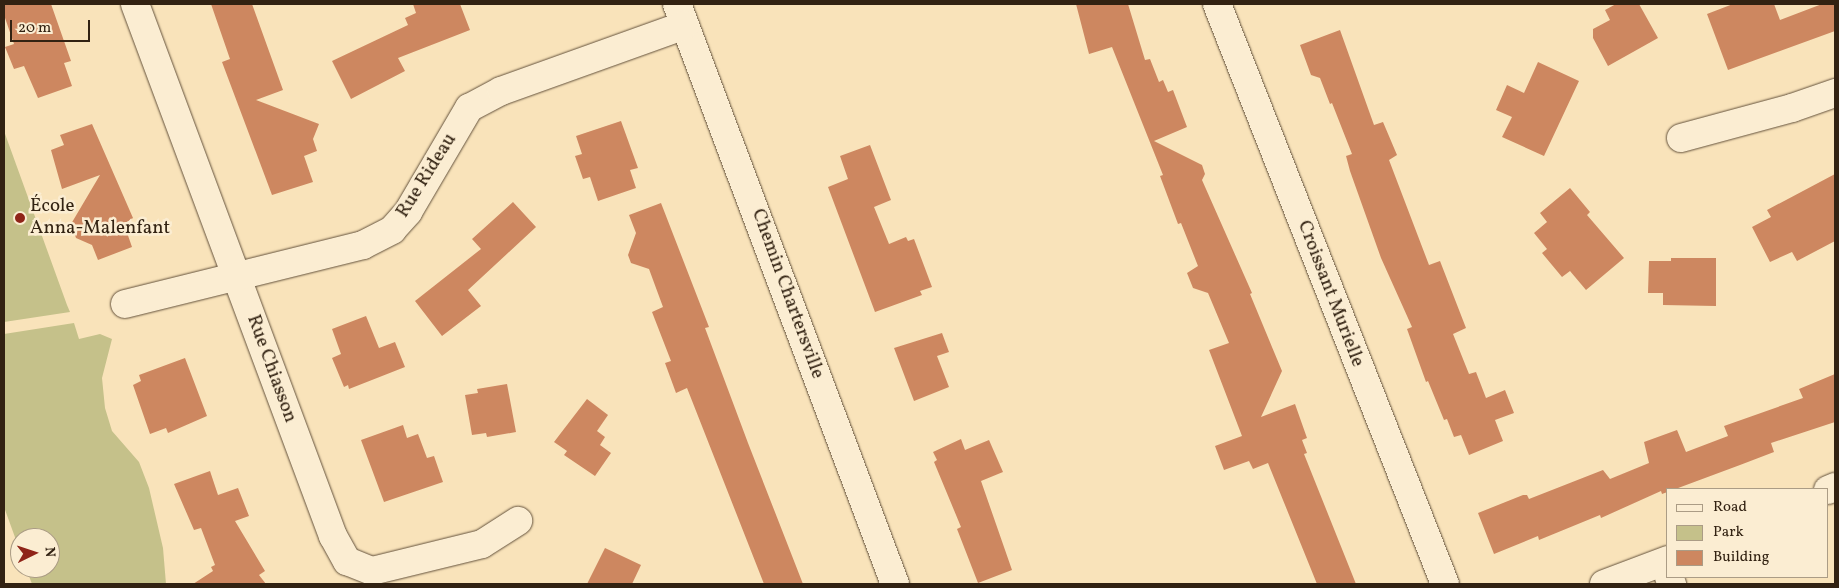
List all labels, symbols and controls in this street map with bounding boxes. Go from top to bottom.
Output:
scale bar [12,10,92,42]
text: 20 m [18,18,51,39]
street label: Rue Rideau [392,130,462,222]
place label: École Anna-Malenfant [30,196,170,240]
street label: Chemin Chartersville [746,206,828,382]
marker: École Anna-Malenfant [14,212,26,224]
street label: Croissant Murielle [1292,218,1368,370]
street label: Rue Chiasson [241,312,301,426]
legend [1666,488,1829,578]
text: Road [1713,497,1747,518]
text: Park [1713,522,1744,543]
north arrow [10,528,60,578]
text: N [40,546,59,558]
text: Building [1713,547,1769,568]

